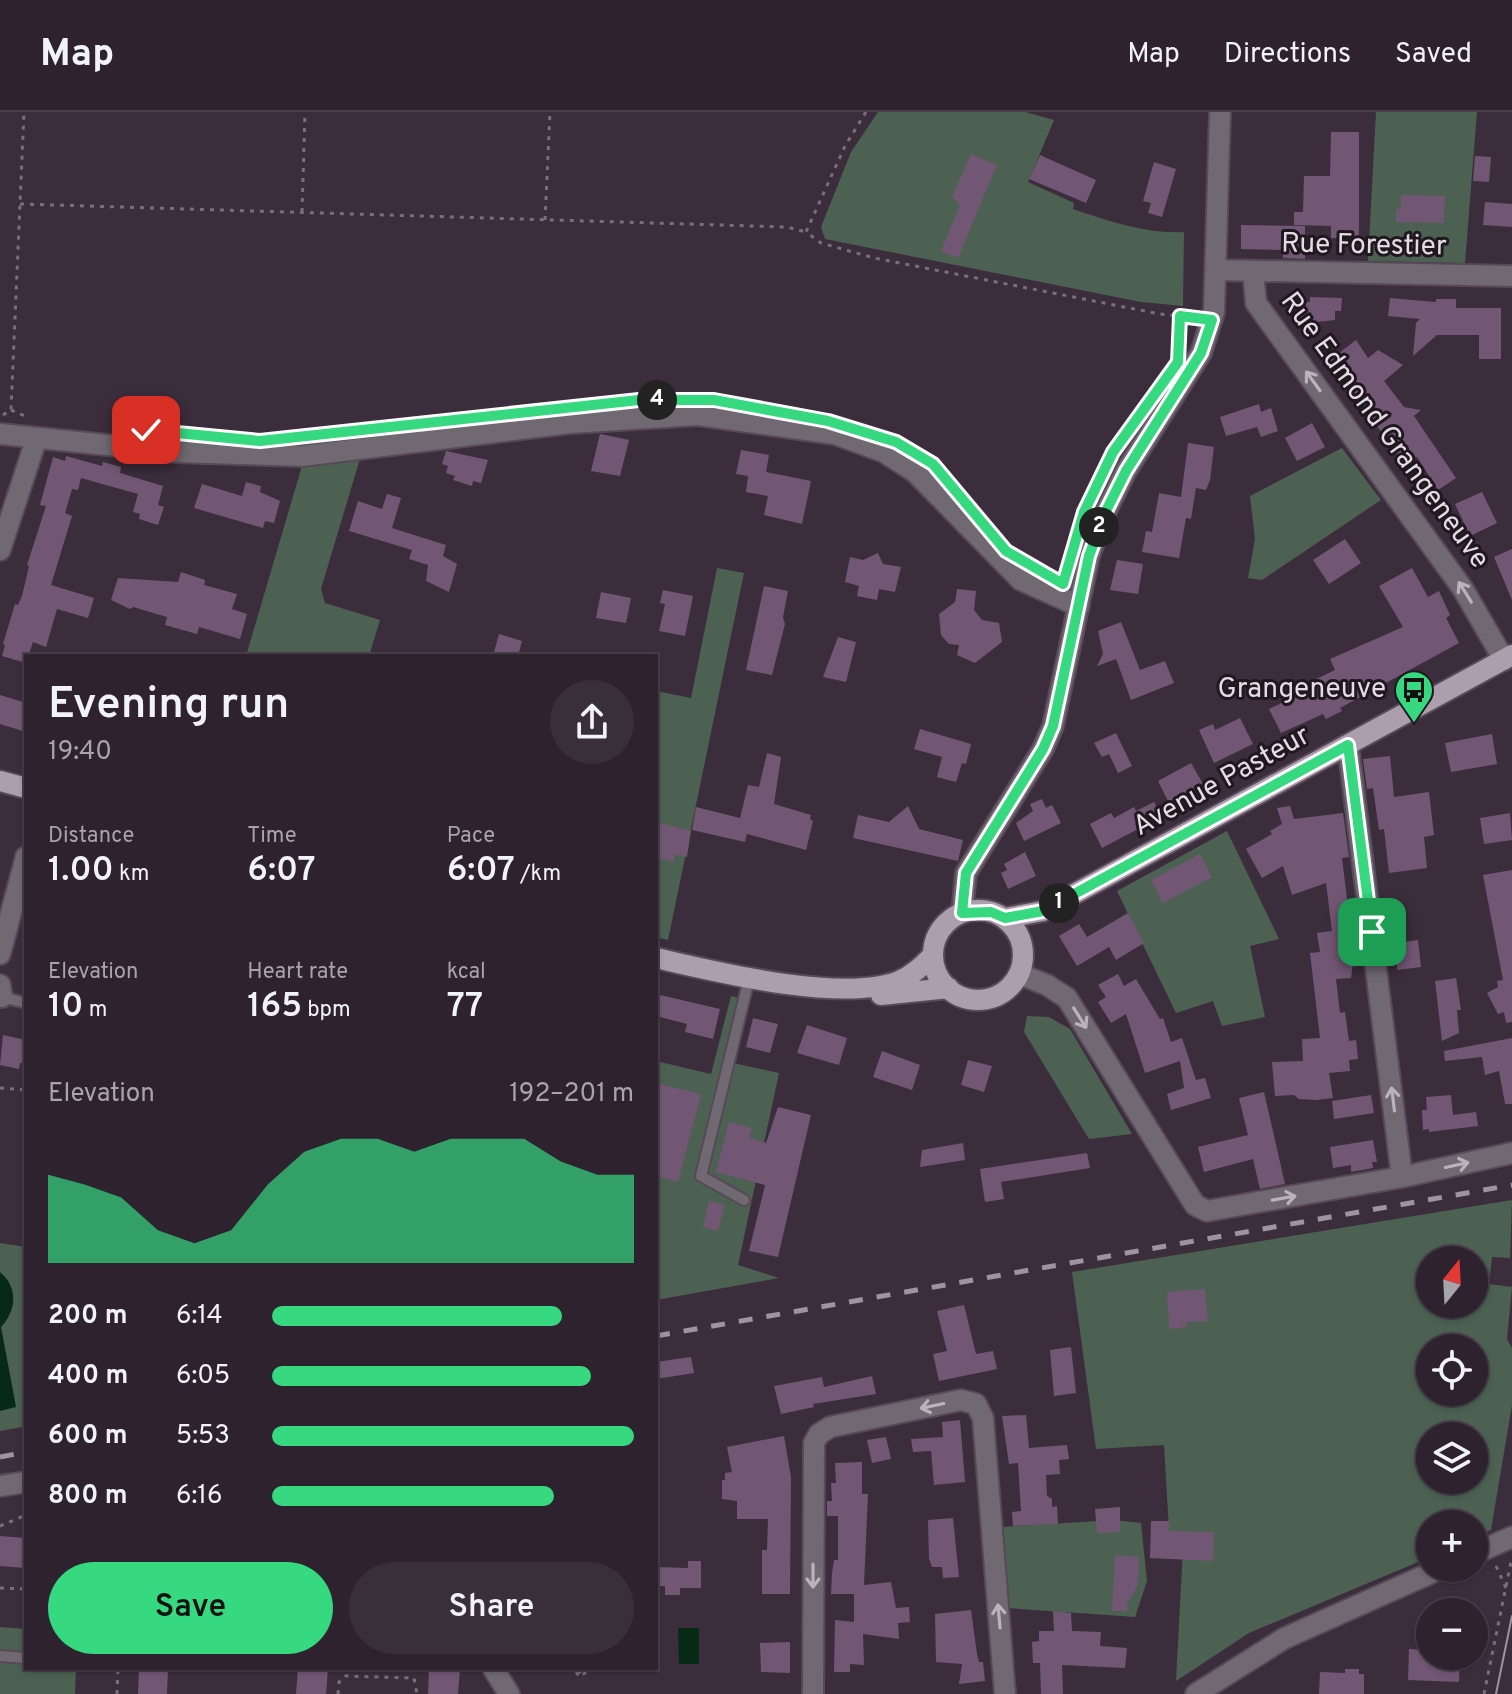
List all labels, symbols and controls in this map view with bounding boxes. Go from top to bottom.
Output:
text: Map [40,31,114,80]
text: Map [1127,37,1180,73]
text: Directions [1224,37,1351,73]
text: Saved [1395,37,1472,73]
street label: Rue Forestier [1281,227,1447,265]
street label: Rue Edmond Grangeneuve [1271,286,1497,576]
one-way arrow [1305,371,1322,392]
pin: 4 [637,380,677,420]
text: 4 [650,386,664,413]
pin [112,396,180,464]
icon: check [124,408,168,452]
pin: 2 [1079,507,1119,547]
text: 2 [1092,513,1106,540]
one-way arrow [1456,581,1472,604]
bus stop icon: Grangeneuve [1393,669,1435,724]
place label: Grangeneuve [1218,672,1386,708]
text: Evening run [48,678,289,734]
button: share [550,680,634,764]
street label: Avenue Pasteur [1127,718,1317,846]
text: 19:40 [48,736,112,769]
text: Distance [48,823,134,850]
text: Time [247,823,297,850]
text: Pace [447,823,495,850]
text: 1.00 [48,850,114,893]
text: 6:07 [247,850,316,893]
text: 6:07 [447,850,515,893]
text: km [114,861,149,888]
text: /km [515,861,561,888]
pin: 1 [1039,883,1079,923]
text: 1 [1055,889,1063,916]
pin [1338,898,1406,966]
icon: arrive [1350,910,1394,954]
text: Elevation [48,959,138,986]
text: Heart rate [247,959,348,986]
text: kcal [447,959,486,986]
text: 10 [48,986,83,1029]
text: 165 [247,986,302,1029]
text: 77 [447,986,483,1029]
text: m [83,997,107,1024]
text: bpm [302,997,351,1024]
one-way arrow [1072,1006,1088,1029]
text: Elevation [48,1078,155,1111]
text: 192–201 m [509,1078,634,1111]
one-way arrow [1385,1087,1400,1113]
one-way arrow [1444,1157,1469,1172]
one-way arrow [1271,1189,1296,1204]
north arrow [1416,1246,1488,1318]
map controls [1416,1246,1488,1670]
text: 200 m [48,1300,127,1333]
text: 6:14 [176,1300,223,1333]
button: locate [1416,1334,1488,1406]
text: 400 m [48,1360,128,1393]
text: 6:05 [176,1360,230,1393]
one-way arrow [919,1399,945,1414]
text: 600 m [48,1420,128,1453]
text: 5:53 [176,1420,230,1453]
button: layers [1416,1422,1488,1494]
text: 800 m [48,1480,128,1513]
text: 6:16 [176,1480,223,1513]
button: + [1416,1510,1488,1582]
button: Save [48,1562,333,1654]
button: Share [349,1562,634,1654]
one-way arrow [805,1562,821,1589]
button: − [1416,1598,1488,1670]
one-way arrow [991,1603,1006,1630]

